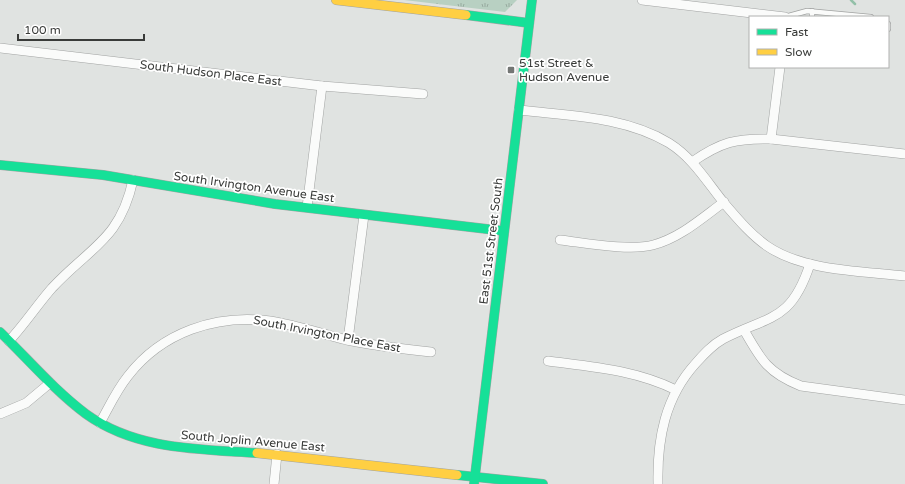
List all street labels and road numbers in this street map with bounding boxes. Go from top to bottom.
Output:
street label: South Hudson Place East [139,57,283,89]
street label: South Irvington Avenue East [173,169,336,205]
street label: East 51st Street South [476,177,506,305]
street label: South Irvington Place East [252,313,402,355]
street label: South Joplin Avenue East [180,428,326,454]

